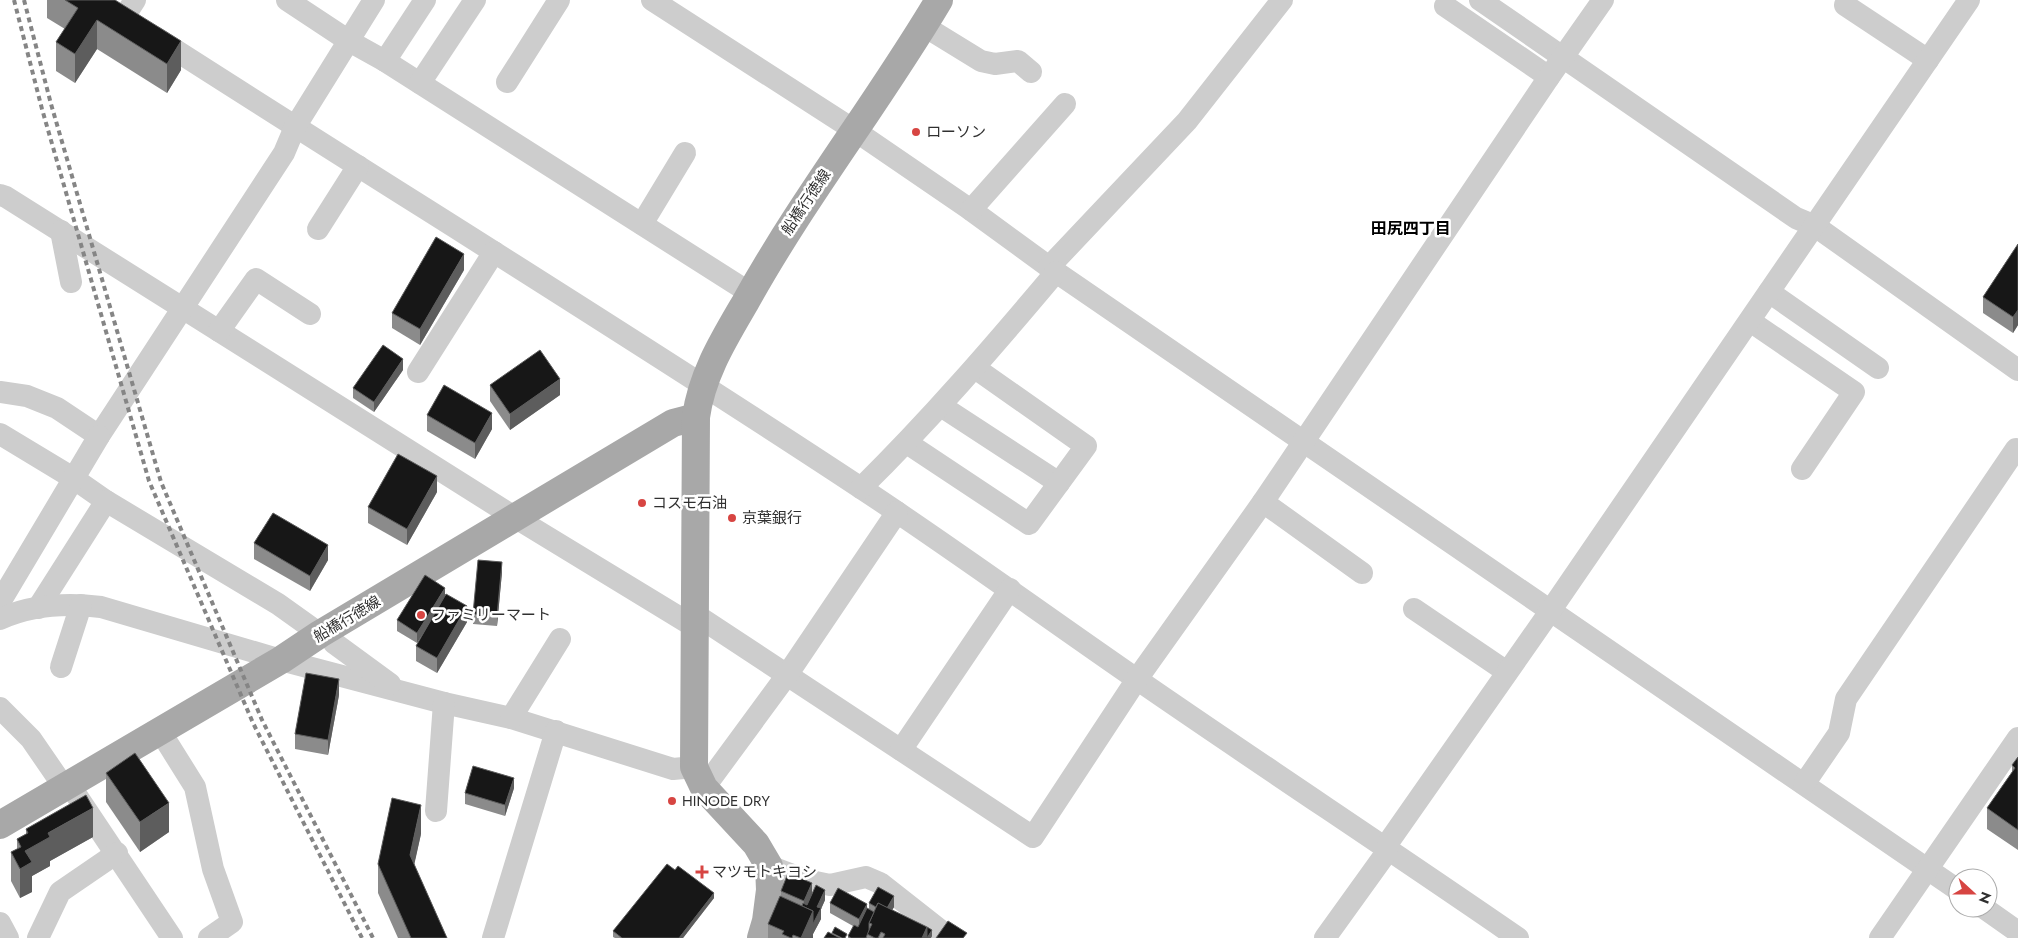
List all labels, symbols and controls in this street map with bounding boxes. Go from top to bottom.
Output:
place label: ローソン [926,121,986,143]
marker: ローソン [910,126,922,138]
street label: 船橋行徳線 [776,165,836,239]
district label: 田尻四丁目 [1371,217,1451,240]
place label: コスモ石油 [652,492,727,514]
marker: コスモ石油 [636,497,648,509]
place label: 京葉銀行 [742,507,802,529]
marker: 京葉銀行 [726,512,738,524]
street label: 船橋行徳線 [309,590,385,648]
place label: ファミリーマート [431,604,551,626]
marker: ファミリーマート [415,609,427,621]
place label: HINODE DRY [682,790,770,812]
marker: HINODE DRY [666,795,678,807]
place label: マツモトキヨシ [712,861,817,883]
marker: マツモトキヨシ [696,866,708,878]
north arrow [1948,868,1998,918]
text: N [1974,889,1996,906]

